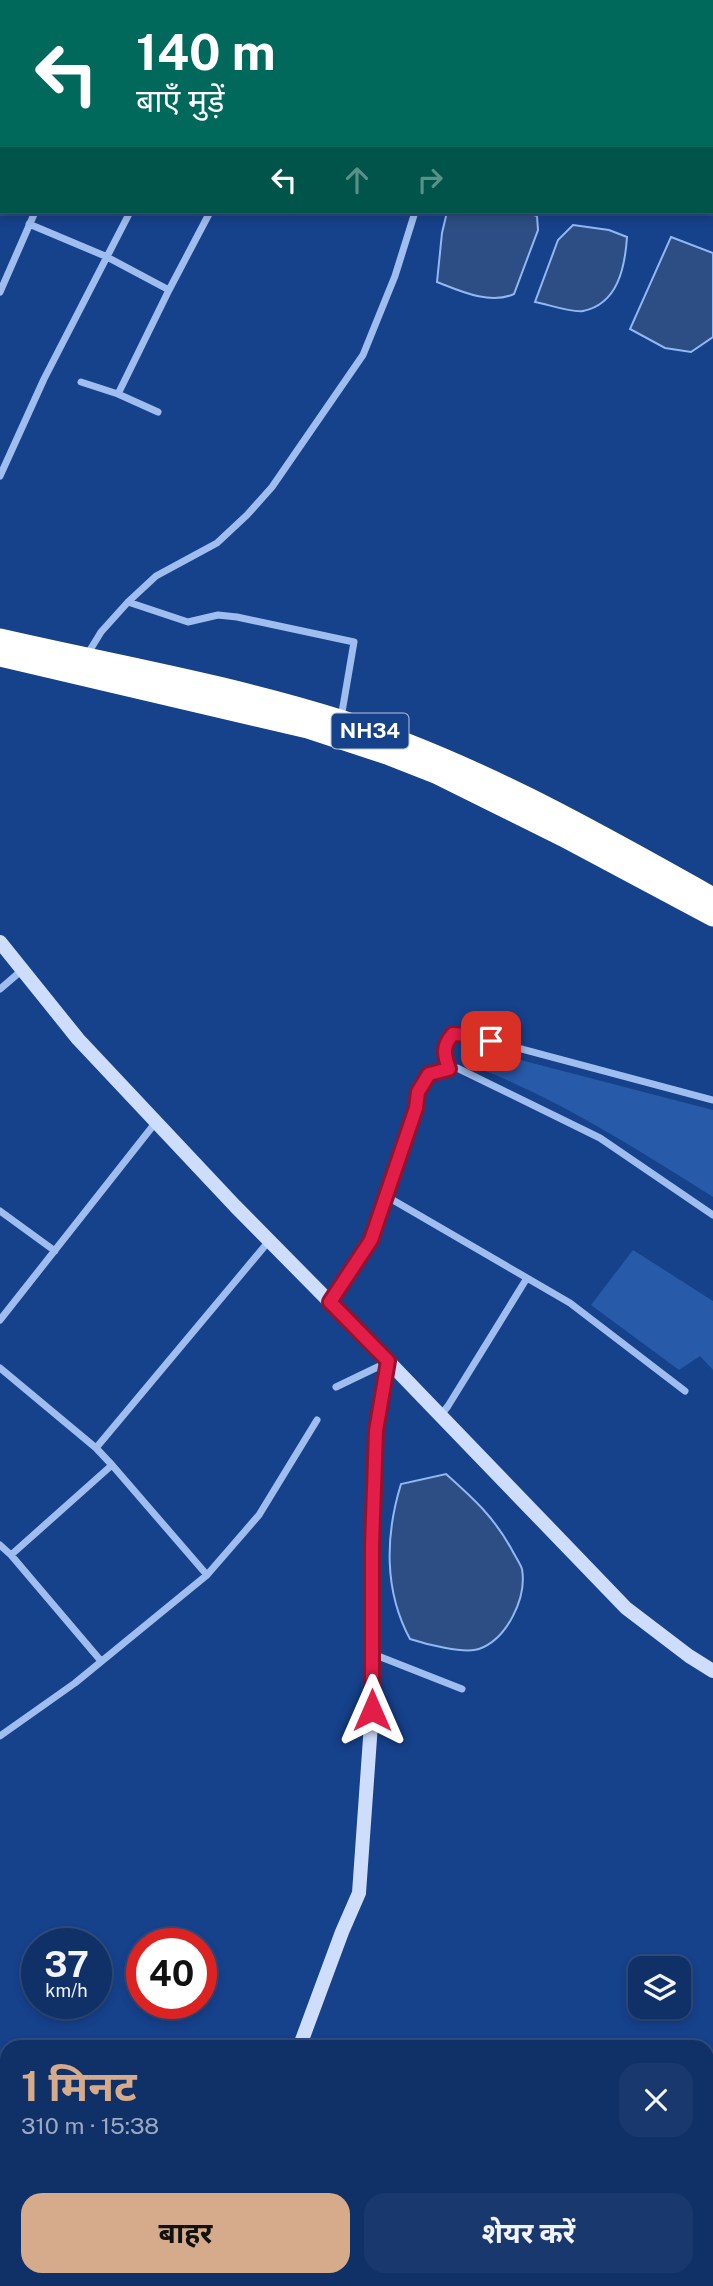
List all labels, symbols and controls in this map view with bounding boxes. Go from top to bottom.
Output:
text: 140 m [136,23,276,81]
icon: left [21,28,112,119]
text: बाएँ मुड़ें [136,82,224,119]
icon: left [265,161,303,199]
icon: ahead [338,161,376,199]
icon: right [411,161,449,199]
road number: NH34 [332,714,408,748]
pin [461,1011,521,1071]
icon: arrive [472,1022,510,1060]
position arrow [335,1673,409,1747]
speed limit sign: 40 [126,1928,217,2019]
text: 37 [44,1944,89,1985]
map controls [628,1956,691,2019]
button: layers [628,1956,691,2019]
text: km/h [45,1980,88,2001]
text: 1 मिनट [21,2061,137,2110]
button: close [619,2063,693,2137]
text: 310 m · 15:38 [21,2112,159,2139]
button: बाहर [21,2193,350,2273]
button: शेयर करें [364,2193,693,2273]

